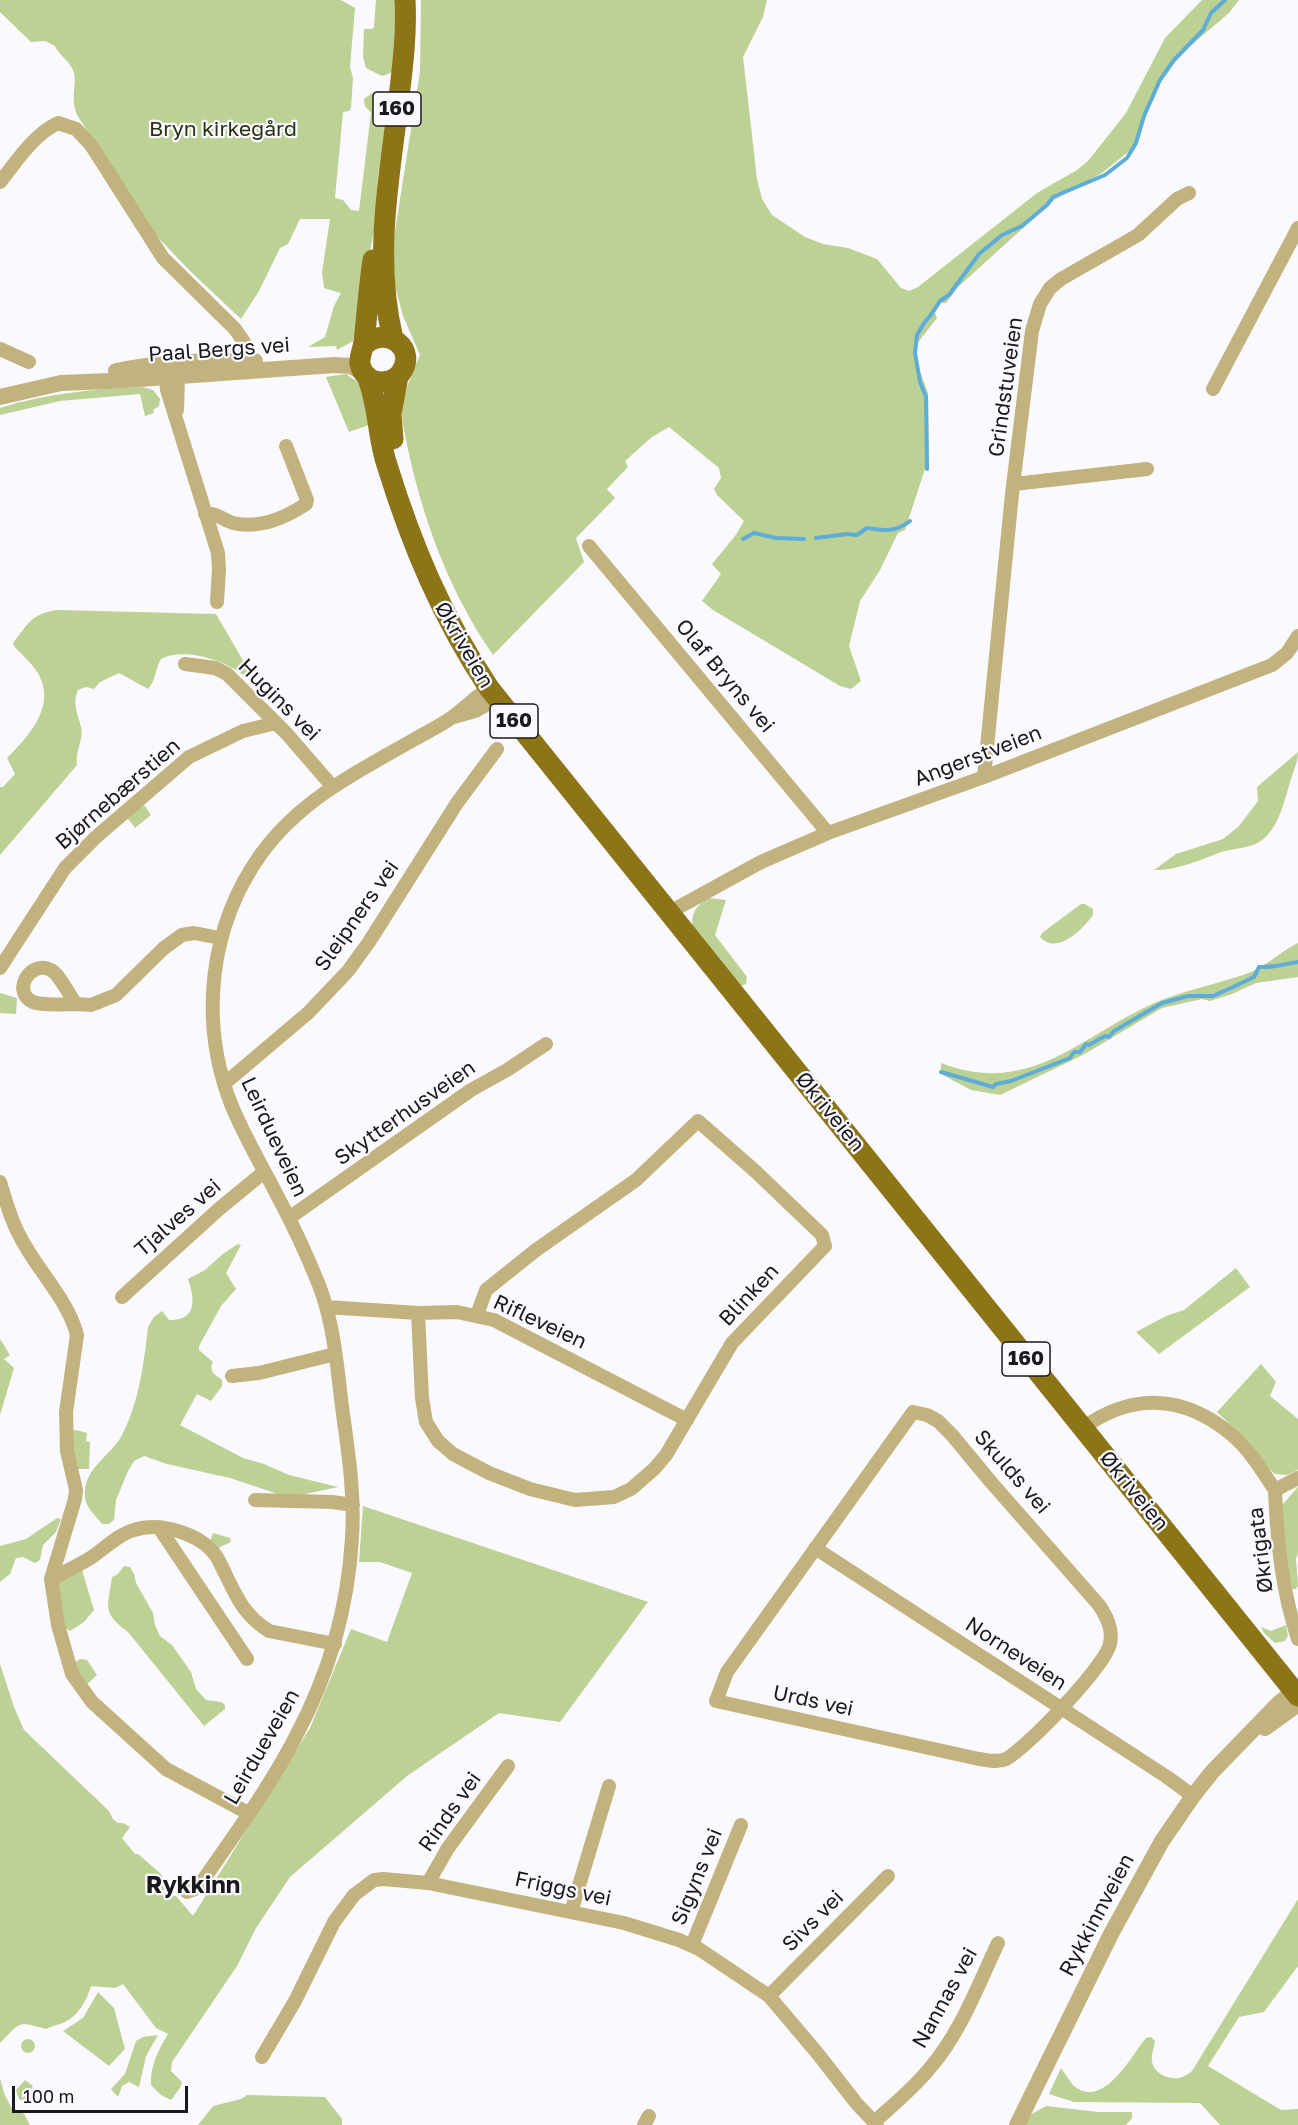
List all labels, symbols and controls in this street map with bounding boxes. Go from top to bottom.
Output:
road number: 160 [373,92,421,126]
park label: Bryn kirkegård [149,116,297,142]
street label: Grindstuveien [984,315,1028,459]
street label: Paal Bergs vei [147,332,291,368]
street label: Økriveien [429,597,499,693]
street label: Olaf Bryns vei [670,614,780,738]
street label: Hugins vei [233,654,325,746]
road number: 160 [490,704,538,738]
street label: Angerstveien [911,720,1045,792]
street label: Bjørnebærstien [51,733,185,855]
street label: Sleipners vei [310,856,404,976]
street label: Skytterhusveien [330,1055,480,1171]
street label: Økriveien [790,1067,870,1157]
street label: Leirdueveien [235,1073,313,1201]
street label: Tjalves vei [130,1174,226,1262]
street label: Blinken [714,1259,784,1331]
street label: Rifleveien [489,1289,591,1355]
road number: 160 [1002,1342,1050,1376]
street label: Skulds vei [969,1425,1055,1519]
street label: Økriveien [1094,1446,1174,1536]
street label: Økrigata [1243,1506,1279,1594]
street label: Norneveien [961,1612,1071,1696]
street label: Urds vei [770,1680,856,1722]
street label: Leirdueveien [219,1685,305,1809]
street label: Rinds vei [414,1767,486,1857]
street label: Sigyns vei [666,1825,728,1929]
street label: Rykkinnveien [1054,1849,1140,1981]
street label: Friggs vei [513,1867,613,1911]
district label: Rykkinn [146,1871,240,1899]
street label: Sivs vei [777,1885,849,1957]
street label: Nannas vei [907,1943,983,2053]
scale bar [15,2074,190,2112]
text: 100 m [23,2085,74,2107]

